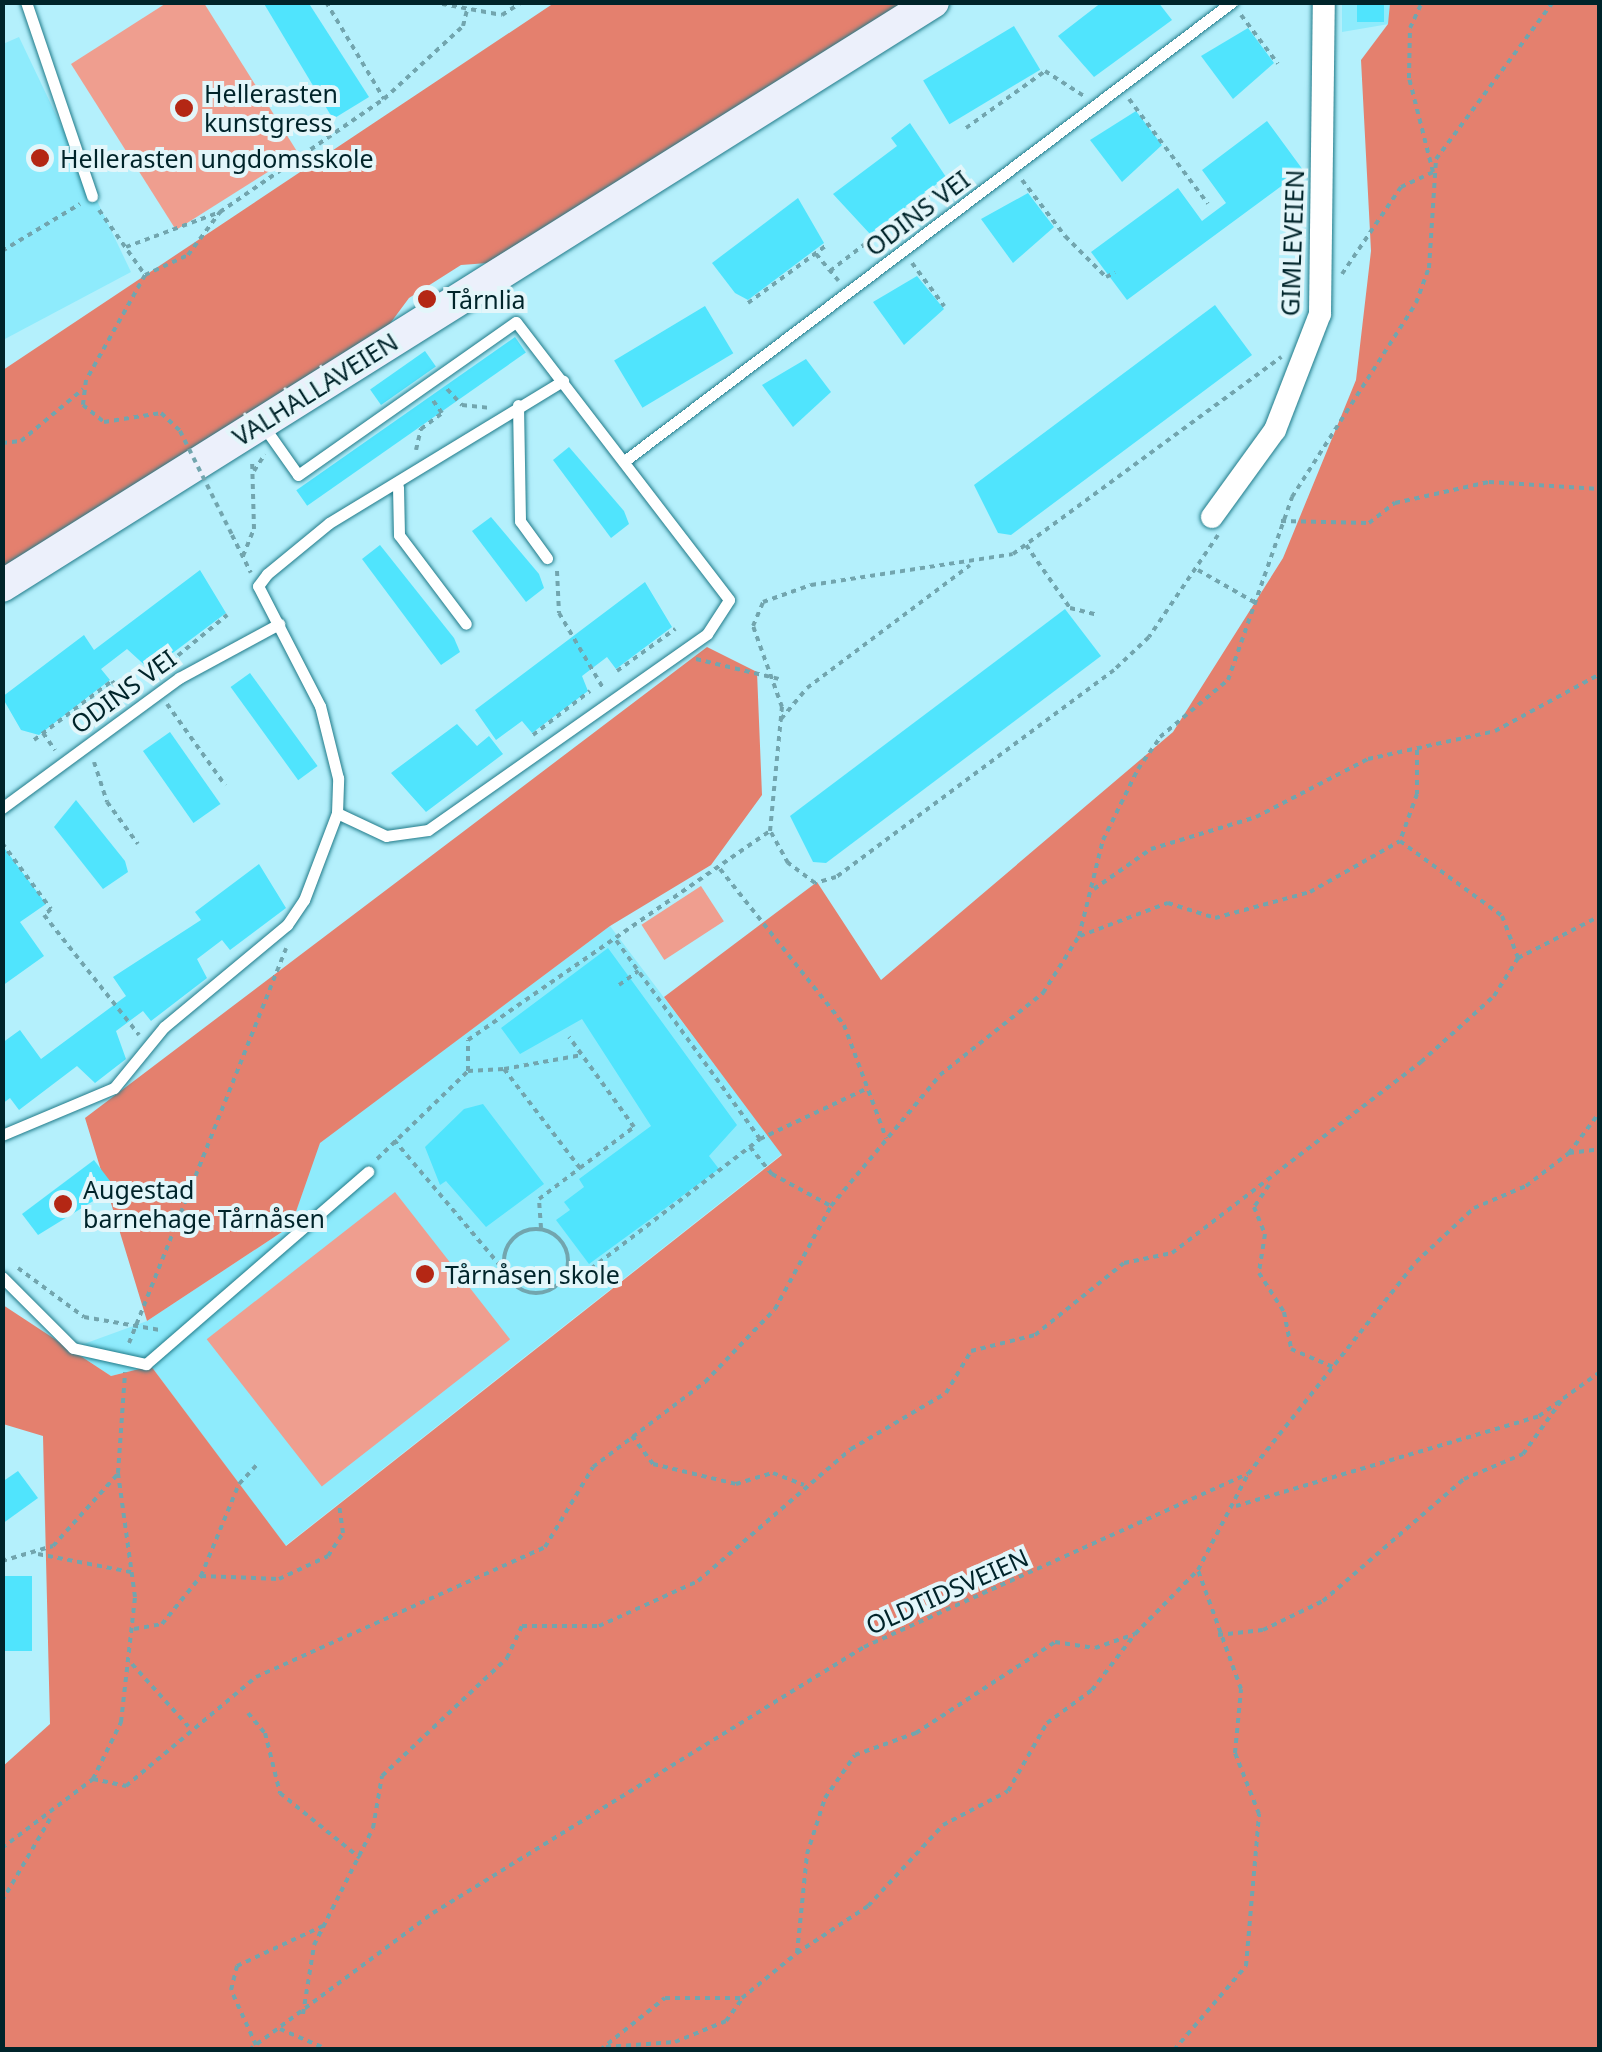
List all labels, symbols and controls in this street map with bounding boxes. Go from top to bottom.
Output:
place label: Hellerasten kunstgress [204,79,338,138]
marker: Hellerasten kunstgress [173,97,195,119]
place label: Hellerasten ungdomsskole [60,143,374,173]
marker: Hellerasten ungdomsskole [29,147,51,169]
street label: ODINS VEI [859,164,975,262]
street label: GIMLEVEIEN [1274,169,1310,317]
place label: Tårnlia [447,284,526,314]
marker: Tårnlia [416,288,438,310]
street label: VALHALLAVEIEN [227,326,403,452]
street label: ODINS VEI [64,643,182,739]
place label: Augestad barnehage Tårnåsen [83,1175,325,1234]
marker: Augestad barnehage Tårnåsen [52,1193,74,1215]
place label: Tårnåsen skole [445,1259,620,1289]
marker: Tårnåsen skole [414,1263,436,1285]
street label: OLDTIDSVEIEN [861,1542,1033,1640]

